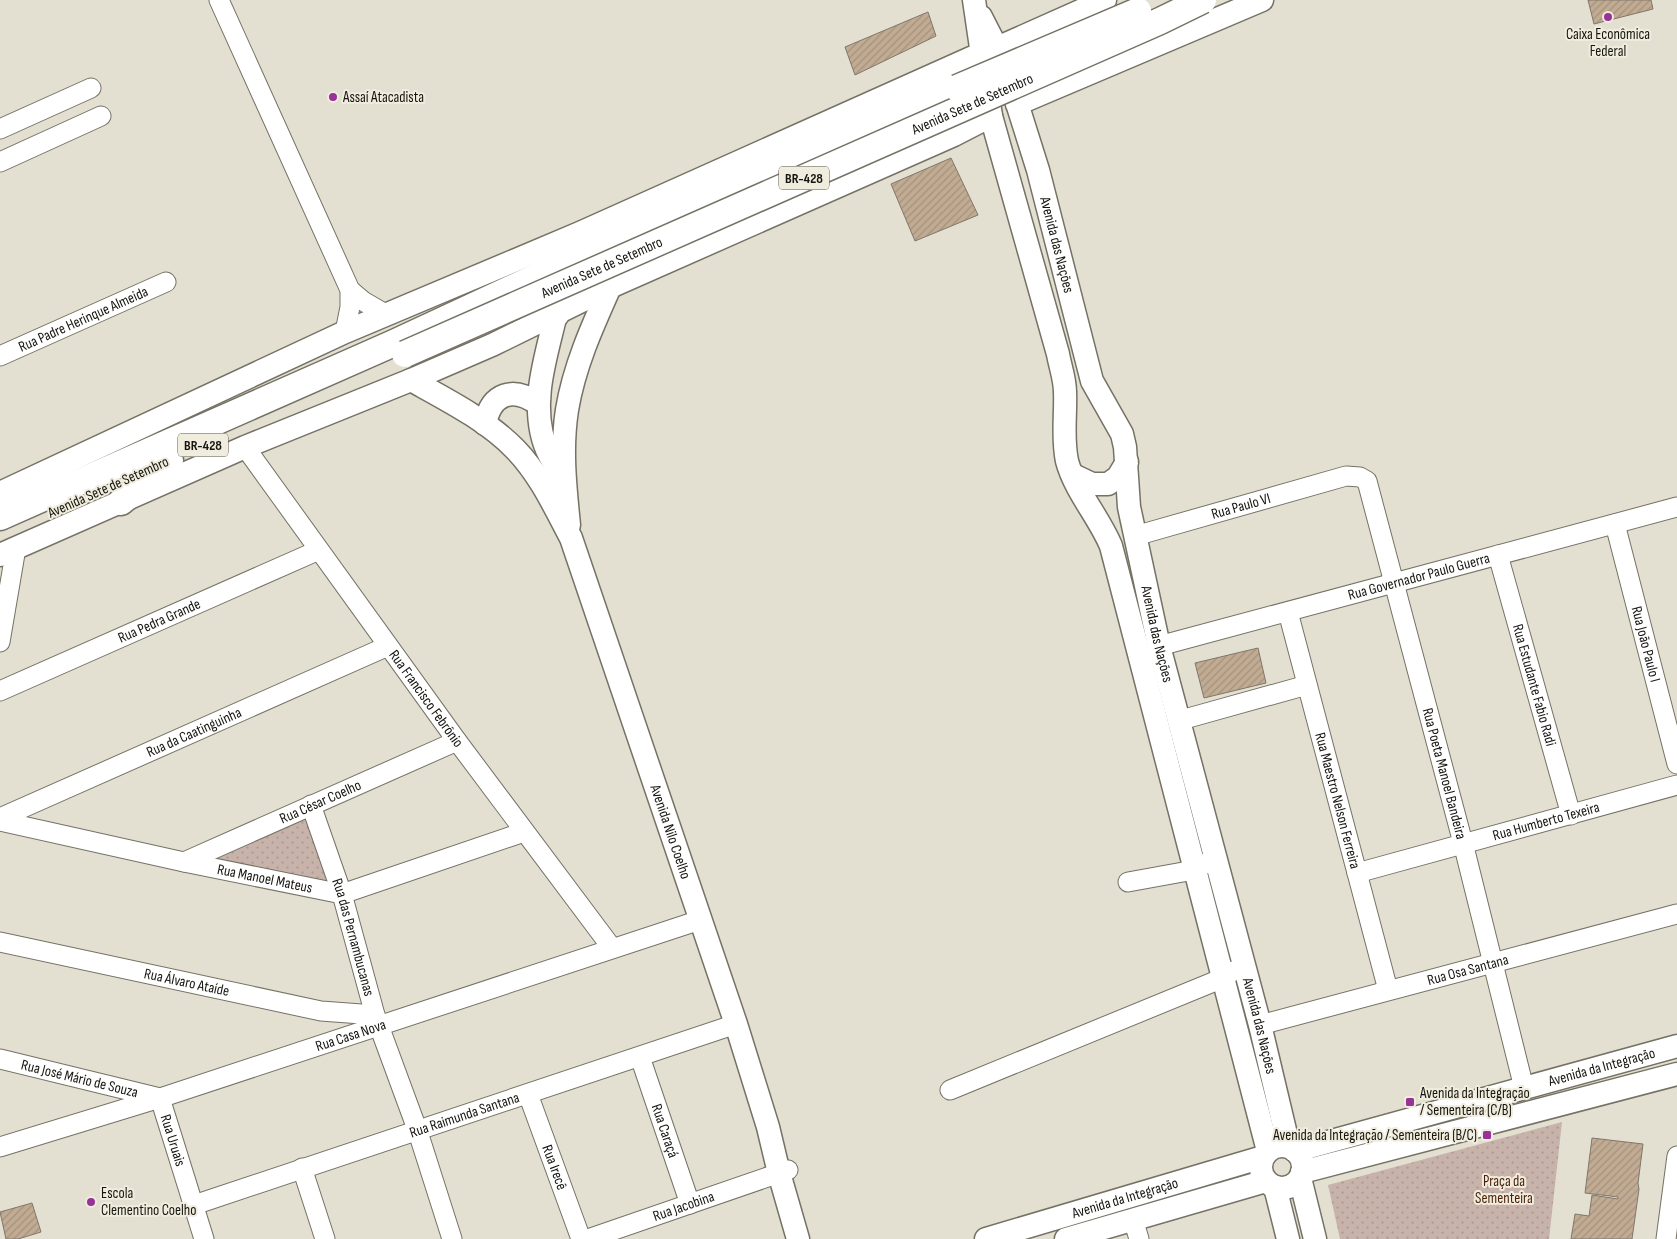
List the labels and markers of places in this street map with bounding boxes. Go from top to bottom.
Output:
marker: Caixa Econômica Federal [1602,11,1614,23]
place label: Caixa Econômica Federal [1566,25,1650,61]
place label: Assaí Atacadista [342,88,424,107]
marker: Assaí Atacadista [327,91,339,103]
place label: Avenida da Integração / Sementeira (C/B) [1419,1084,1530,1120]
marker: Avenida da Integração / Sementeira (C/B) [1404,1096,1416,1108]
place label: Avenida da Integração / Sementeira (B/C) [1272,1126,1477,1145]
marker: Avenida da Integração / Sementeira (B/C) [1481,1129,1493,1141]
place label: Escola Clementino Coelho [101,1184,197,1220]
marker: Escola Clementino Coelho [85,1196,97,1208]

